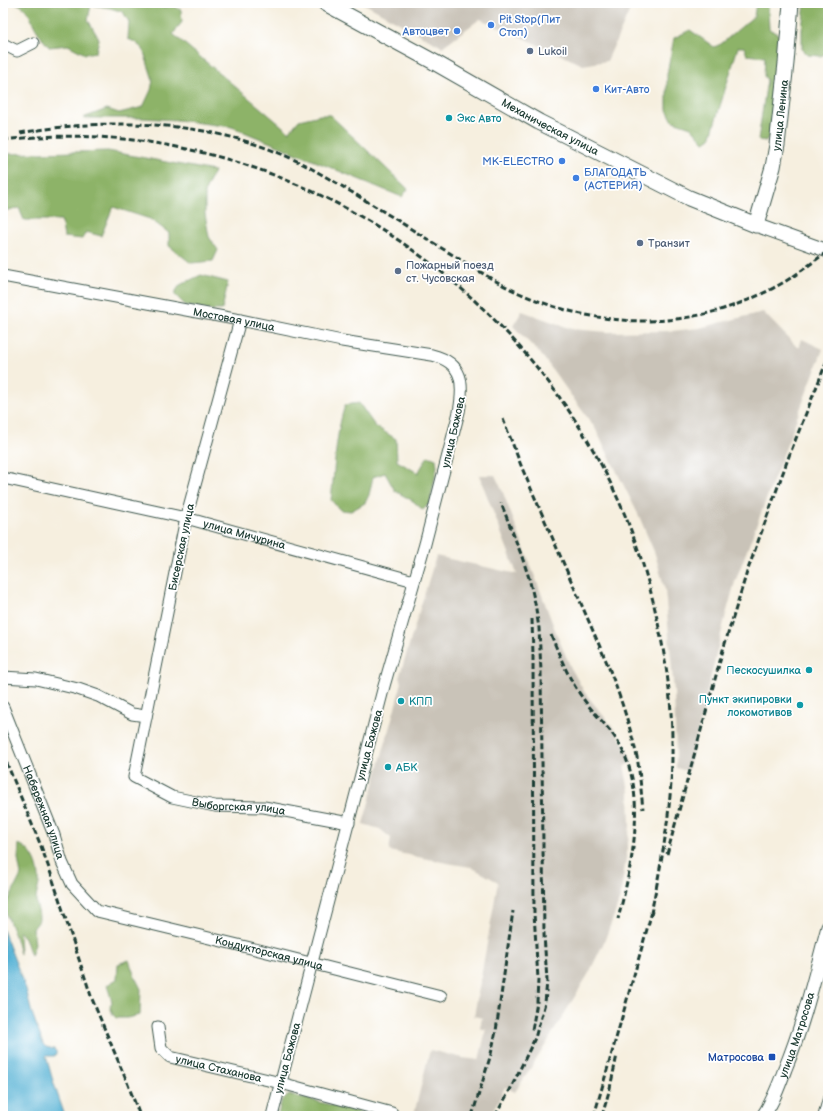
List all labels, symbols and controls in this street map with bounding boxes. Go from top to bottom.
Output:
place label: Pit Stop(Пит Стоп) [499,13,560,39]
marker: Pit Stop(Пит Стоп) [486,20,496,30]
place label: Автоцвет [401,25,449,38]
marker: Автоцвет [452,26,462,36]
place label: Lukoil [538,45,567,58]
marker: Lukoil [525,46,535,56]
street label: улица Ленина [770,78,791,152]
place label: Кит-Авто [604,83,650,96]
marker: Кит-Авто [591,84,601,94]
street label: Механическая улица [499,96,601,158]
place label: Экс Авто [457,112,502,125]
marker: Экс Авто [444,113,454,123]
place label: MK-ELECTRO [482,155,554,168]
marker: MK-ELECTRO [557,156,567,166]
place label: БЛАГОДАТЬ (АСТЕРИЯ) [584,166,646,192]
marker: БЛАГОДАТЬ (АСТЕРИЯ) [571,173,581,183]
place label: Транзит [648,237,690,250]
marker: Транзит [635,238,645,248]
place label: Пожарный поезд ст. Чусовская [406,259,494,285]
marker: Пожарный поезд ст. Чусовская [393,266,403,276]
street label: Мостовая улица [192,305,276,334]
street label: улица Бажова [439,395,468,469]
street label: Бисерская улица [166,502,197,592]
street label: улица Мичурина [202,517,287,552]
place label: Пескосушилка [726,664,801,677]
marker: Пескосушилка [804,665,814,675]
place label: Пункт экипировки локомотивов [699,693,792,719]
place label: КПП [409,695,433,708]
marker: КПП [396,696,406,706]
marker: Пункт экипировки локомотивов [795,700,805,710]
street label: улица Бажова [354,708,385,782]
place label: АБК [395,761,418,774]
marker: АБК [383,762,393,772]
street label: Набережная улица [20,764,67,861]
street label: Выборгская улица [191,795,287,818]
street label: Кондукторская улица [214,934,325,973]
street label: улица Матросова [776,990,817,1080]
street label: улица Бажова [272,1021,303,1095]
place label: Матросова [708,1051,764,1064]
marker: Матросова [767,1052,777,1062]
street label: улица Стаханова [174,1053,263,1085]

